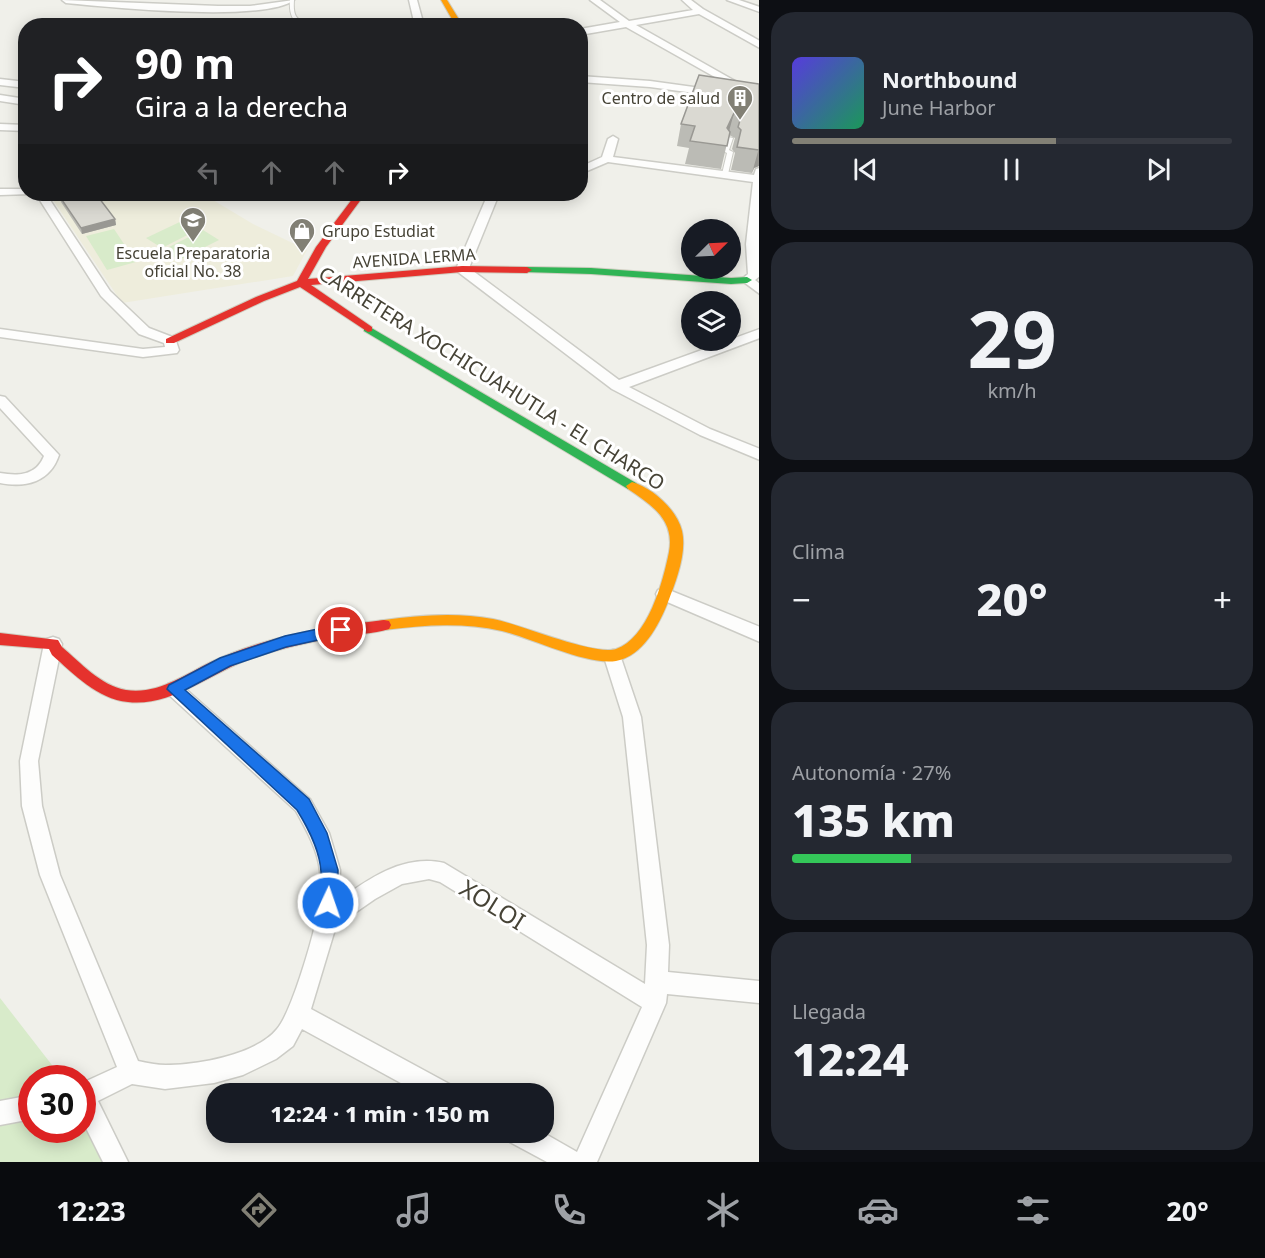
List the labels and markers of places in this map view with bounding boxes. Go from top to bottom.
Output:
building icon: Centro de salud [725,83,755,121]
place label: Centro de salud [602,87,720,109]
school or university icon: Escuela Preparatoria oficial No. 38 [178,205,208,243]
shop icon: Grupo Estudiat [287,216,317,254]
place label: Grupo Estudiat [322,220,435,242]
place label: Escuela Preparatoria oficial No. 38 [116,242,270,282]
pin [315,604,366,655]

